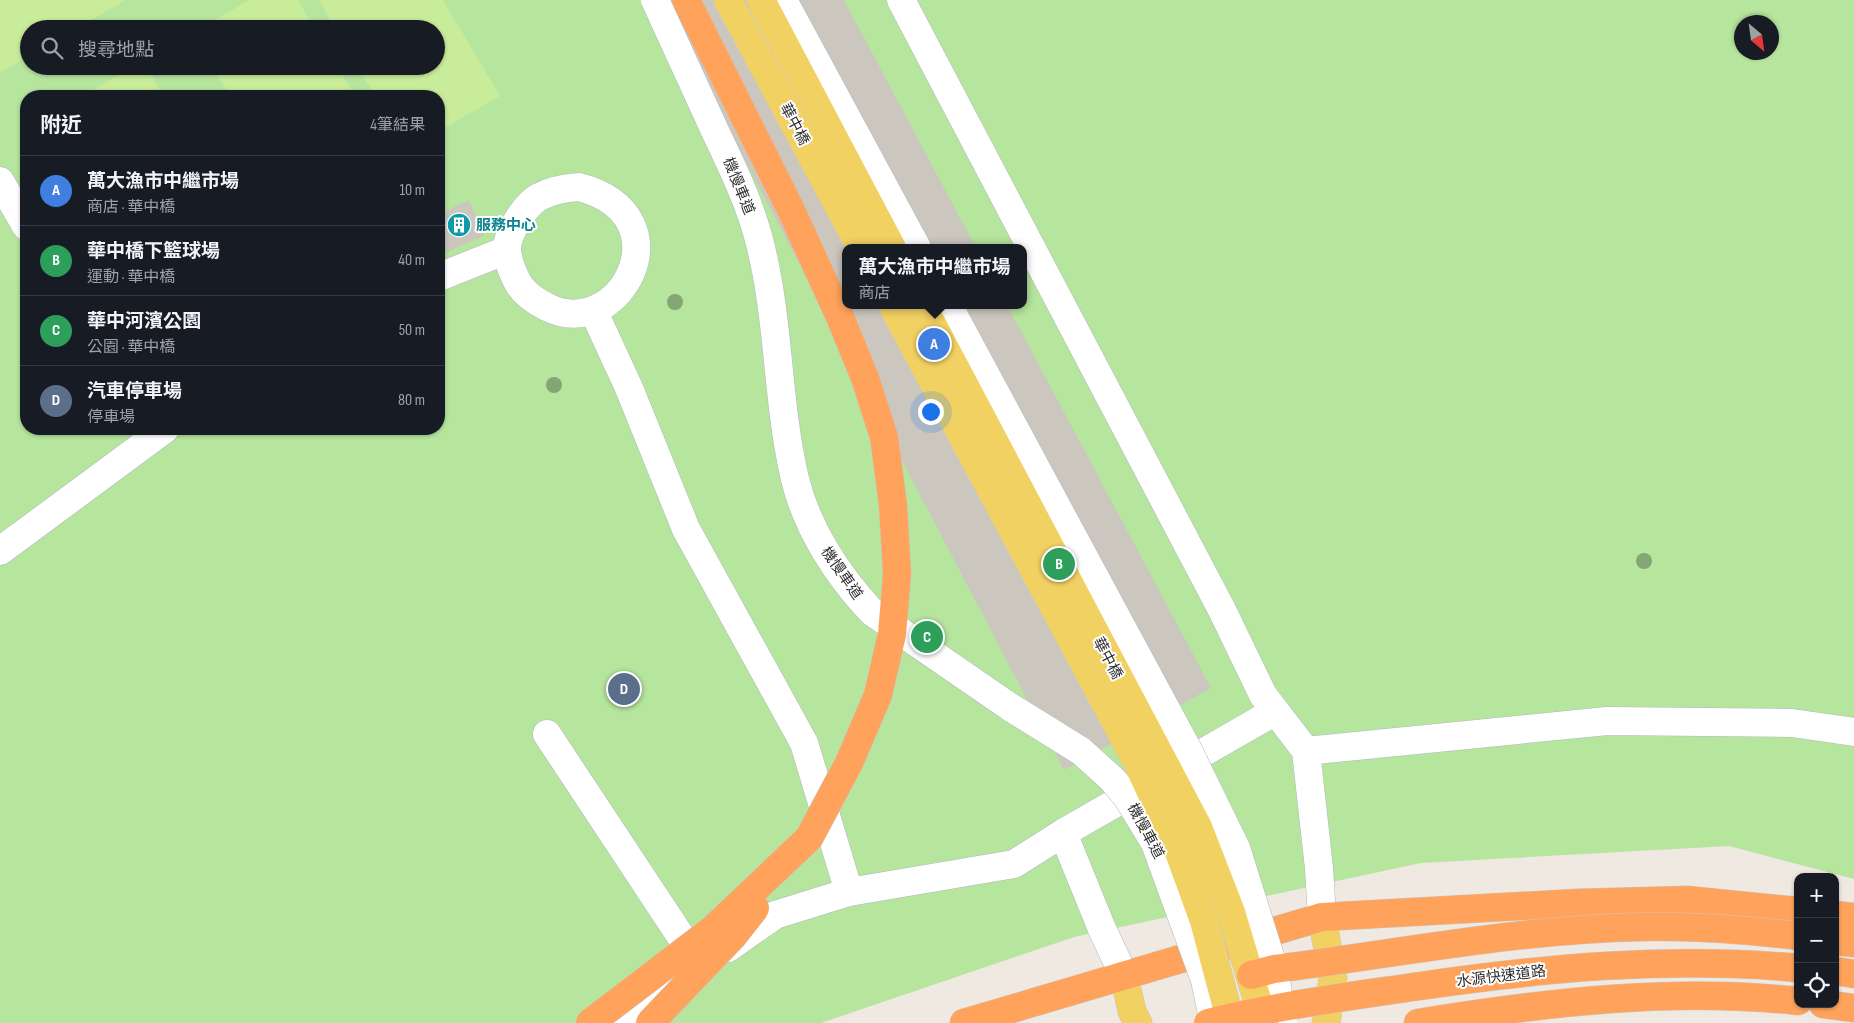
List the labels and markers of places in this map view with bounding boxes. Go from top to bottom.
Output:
building icon: 服務中心 [446,212,472,238]
place label: 服務中心 [476,216,536,235]
pin: A [918,325,950,363]
pin: B [1043,545,1075,583]
pin: C [911,618,943,656]
pin: D [608,670,640,708]

